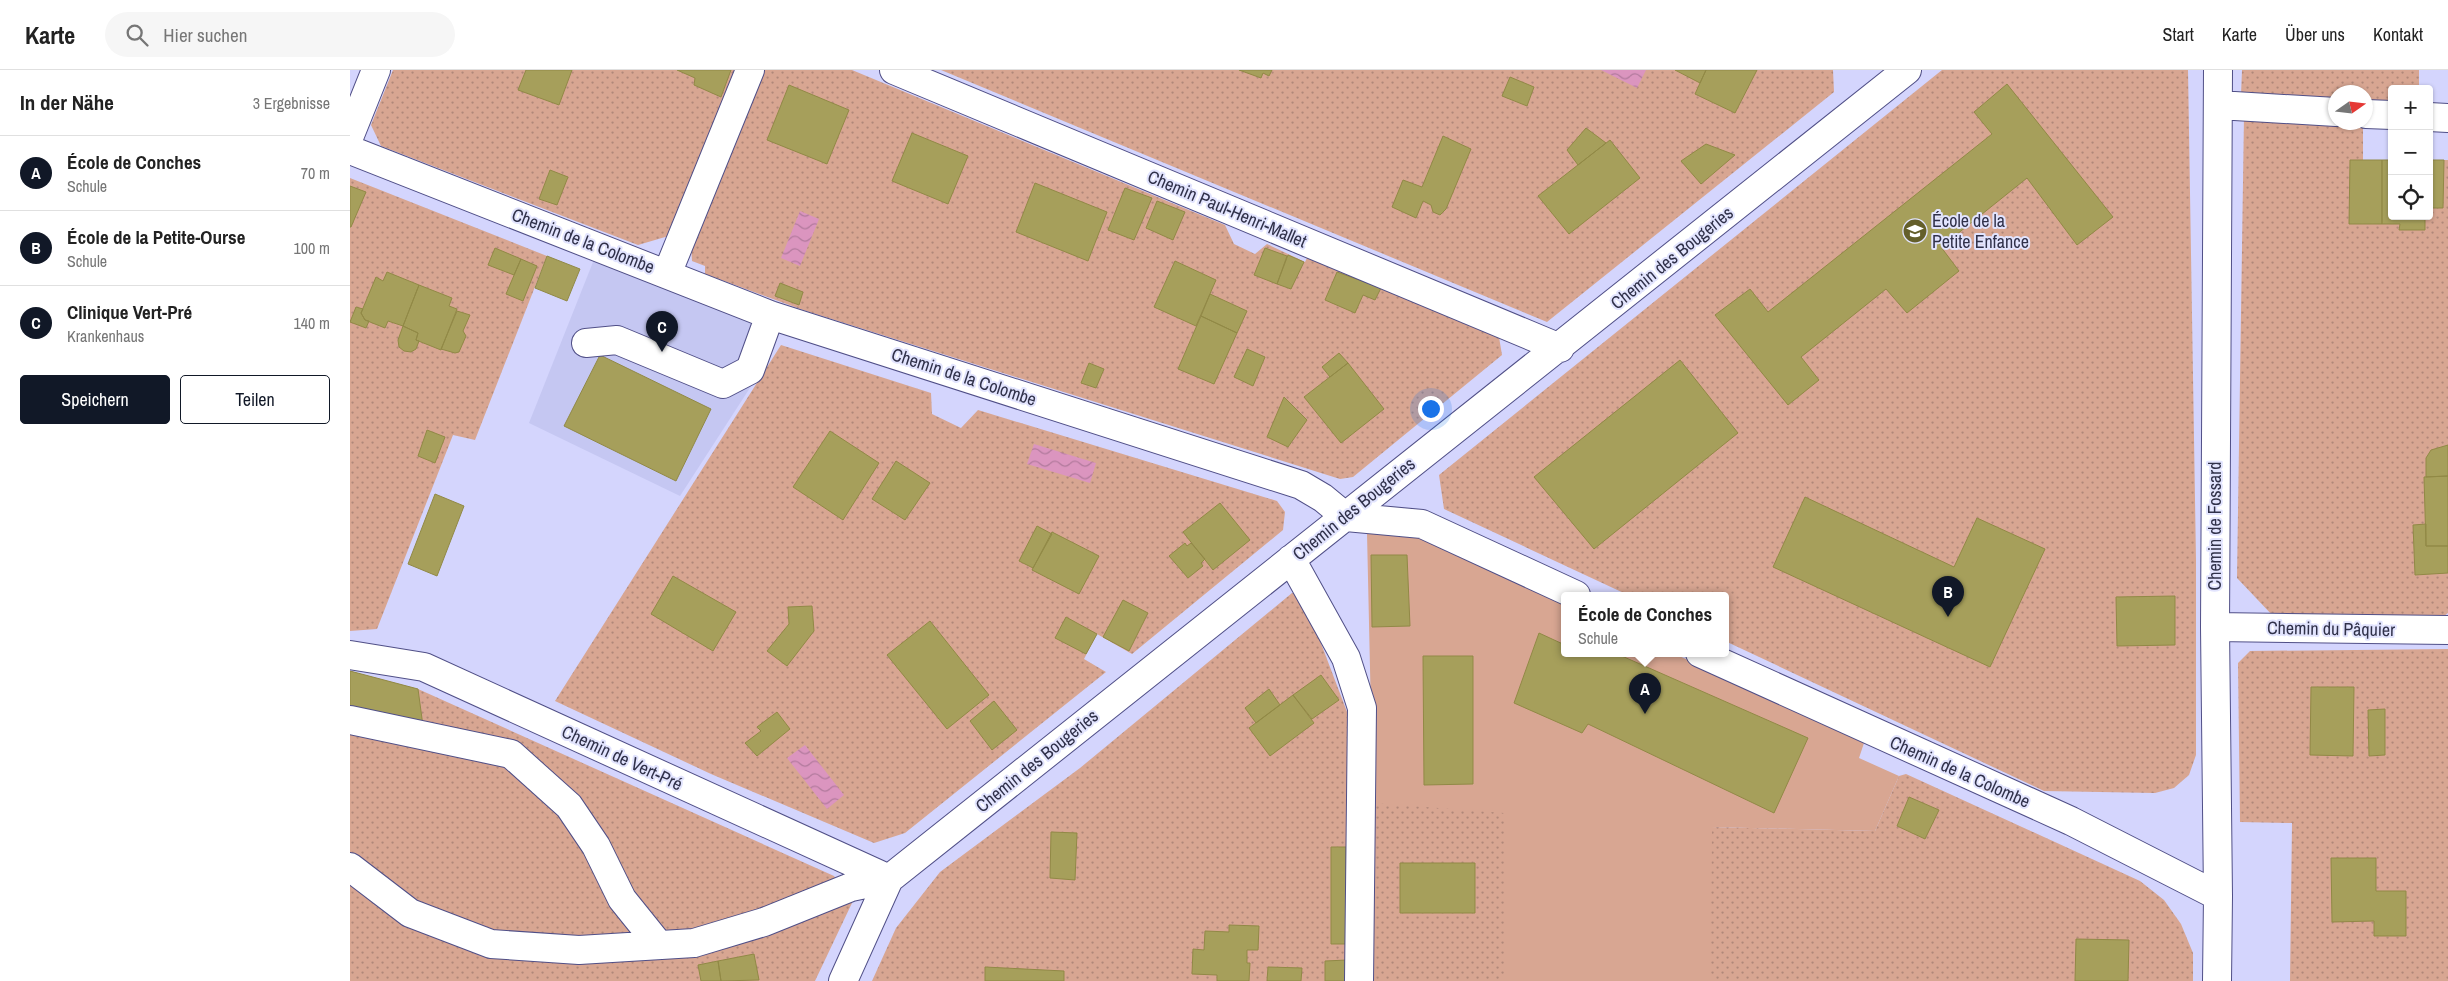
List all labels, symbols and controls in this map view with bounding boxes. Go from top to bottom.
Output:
search box [105,12,455,57]
text: Karte [25,19,75,51]
icon: search [123,21,151,49]
text: Hier suchen [163,22,247,48]
text: Start [2163,22,2194,47]
text: Karte [2222,22,2257,47]
text: Über uns [2285,22,2345,47]
text: Kontakt [2373,22,2423,47]
north arrow [2328,85,2373,130]
map controls [2388,85,2433,220]
button: + [2388,85,2433,130]
text: In der Nähe [20,88,114,117]
text: 3 Ergebnisse [253,92,330,114]
button: − [2388,130,2433,175]
text: École de Conches [67,149,201,175]
text: A [31,162,41,184]
text: 70 m [301,162,330,184]
street label: Chemin Paul-Henri-Mallet [1144,164,1311,253]
text: Schule [67,175,107,197]
button: locate [2388,175,2433,220]
street label: Chemin des Bougeries [1605,200,1738,315]
street label: Chemin de la Colombe [508,202,658,279]
place label: École de la Petite Enfance [1932,208,2029,254]
school or university icon: École de la Petite Enfance [1902,218,1928,244]
text: École de la Petite-Ourse [67,224,245,250]
text: B [31,237,41,259]
text: 100 m [294,237,330,259]
text: Schule [67,250,107,272]
text: Clinique Vert-Pré [67,299,192,325]
pin: C [646,311,678,352]
text: C [31,312,41,334]
text: 140 m [294,312,330,334]
text: Krankenhaus [67,325,144,347]
street label: Chemin de la Colombe [889,341,1040,412]
button: Speichern [20,375,170,424]
button: Teilen [180,375,330,424]
your location [1418,396,1444,422]
street label: Chemin des Bougeries [1287,451,1420,566]
street label: Chemin de Fossard [2202,462,2227,590]
pin: B [1932,576,1964,617]
popup [1561,592,1729,657]
text: École de Conches [1578,601,1712,627]
street label: Chemin du Pâquier [2267,615,2395,642]
text: Schule [1578,627,1618,649]
pin: A [1629,673,1661,714]
street label: Chemin des Bougeries [970,703,1103,818]
street label: Chemin de Vert-Pré [558,719,687,796]
street label: Chemin de la Colombe [1886,729,2034,814]

